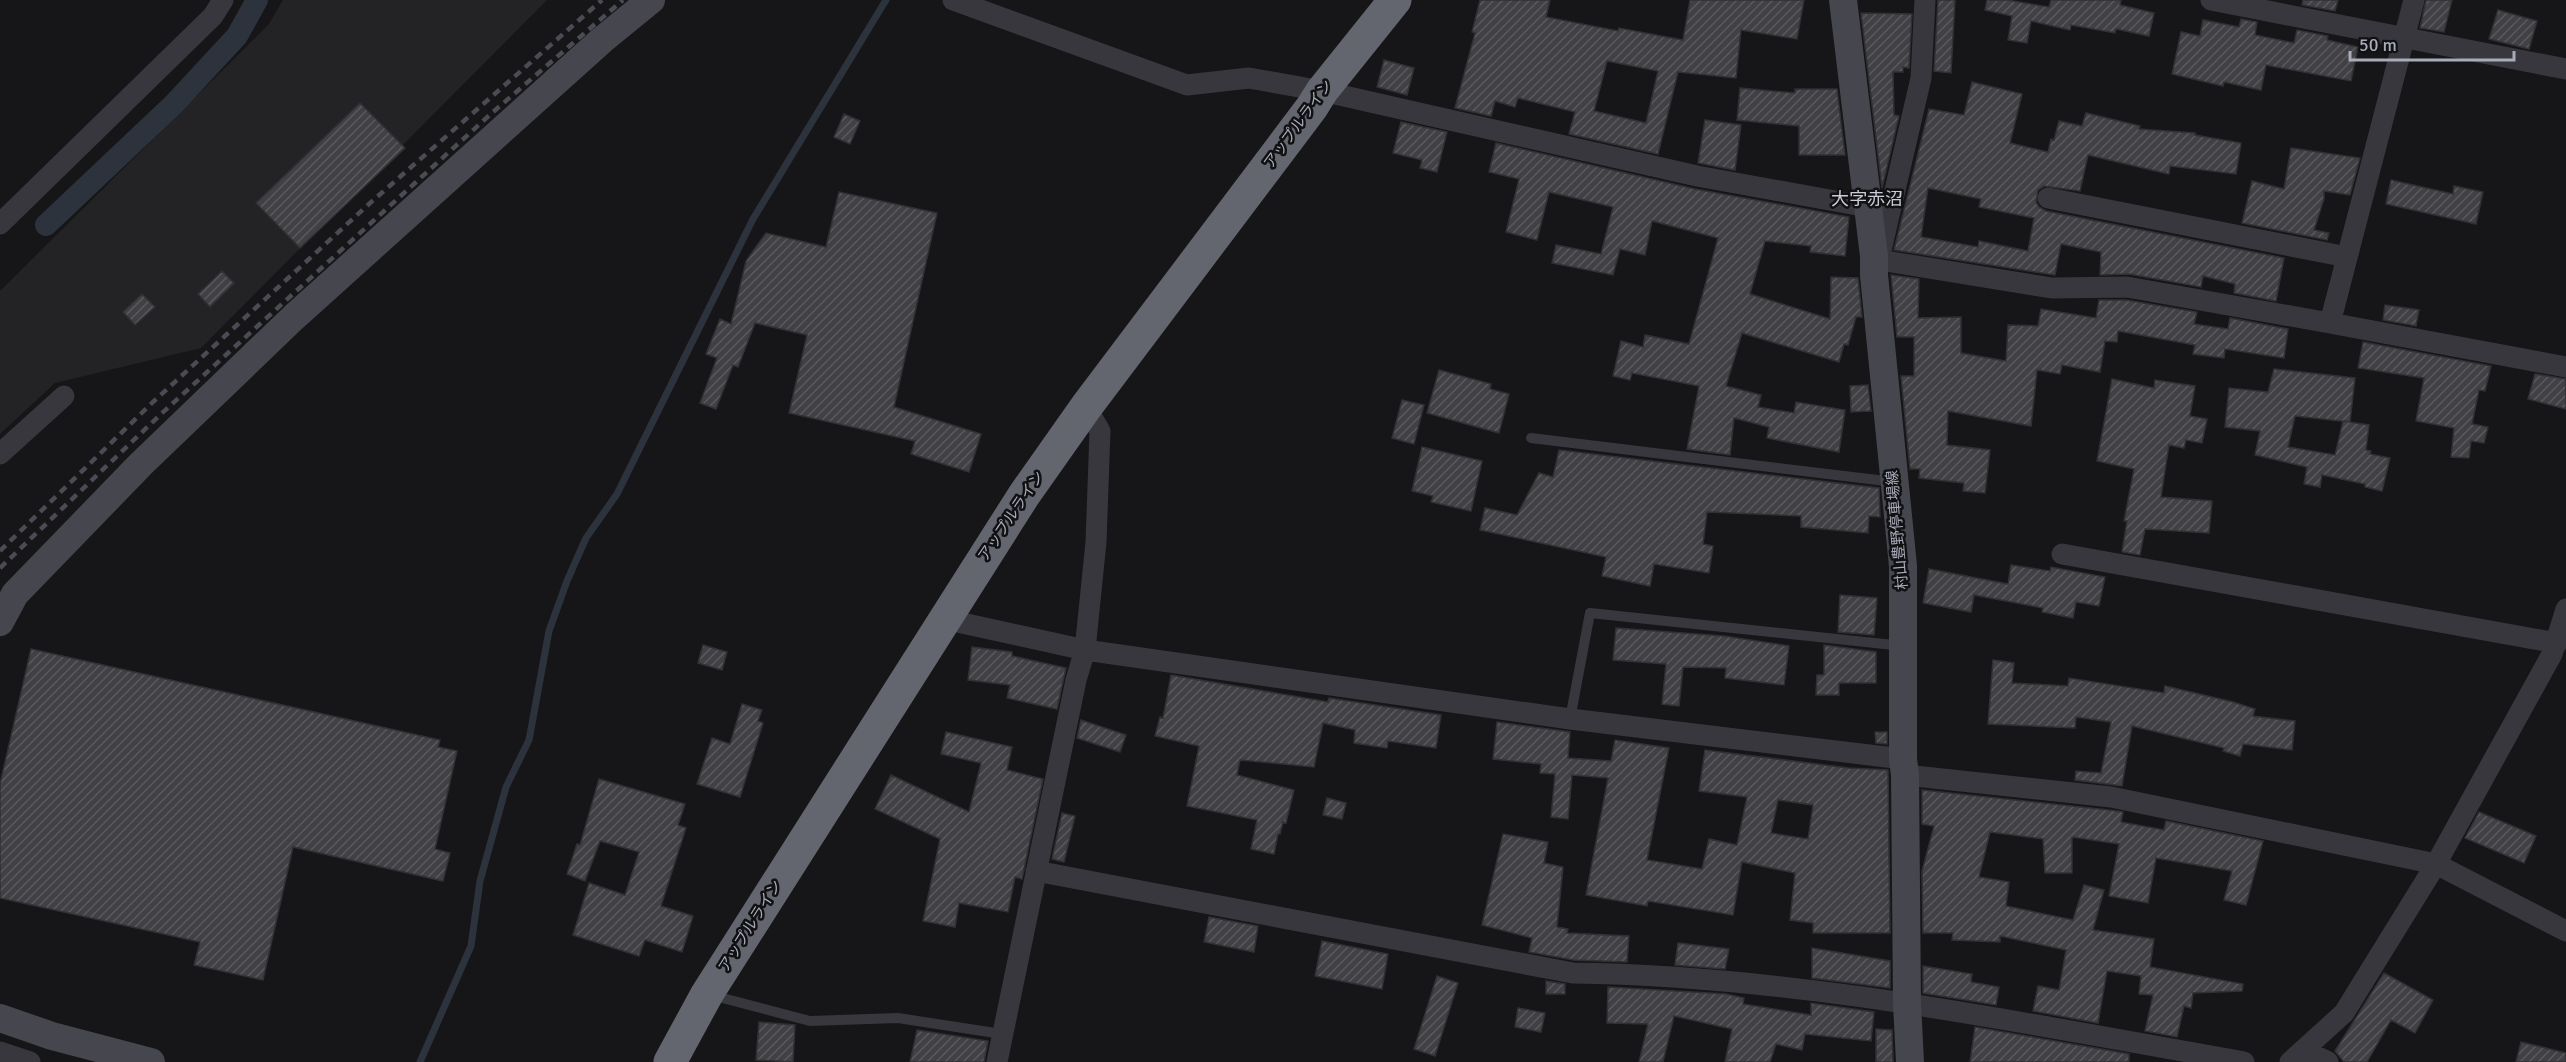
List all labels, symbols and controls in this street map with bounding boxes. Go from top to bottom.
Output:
scale bar [2350,24,2514,62]
text: 50 m [2359,34,2397,56]
street label: アップルライン [1260,76,1336,172]
district label: 大字赤沼 [1831,188,1903,210]
street label: アップルライン [974,467,1048,565]
street label: 村山豊野停車場線 [1883,469,1911,591]
street label: アップルライン [715,877,785,975]

